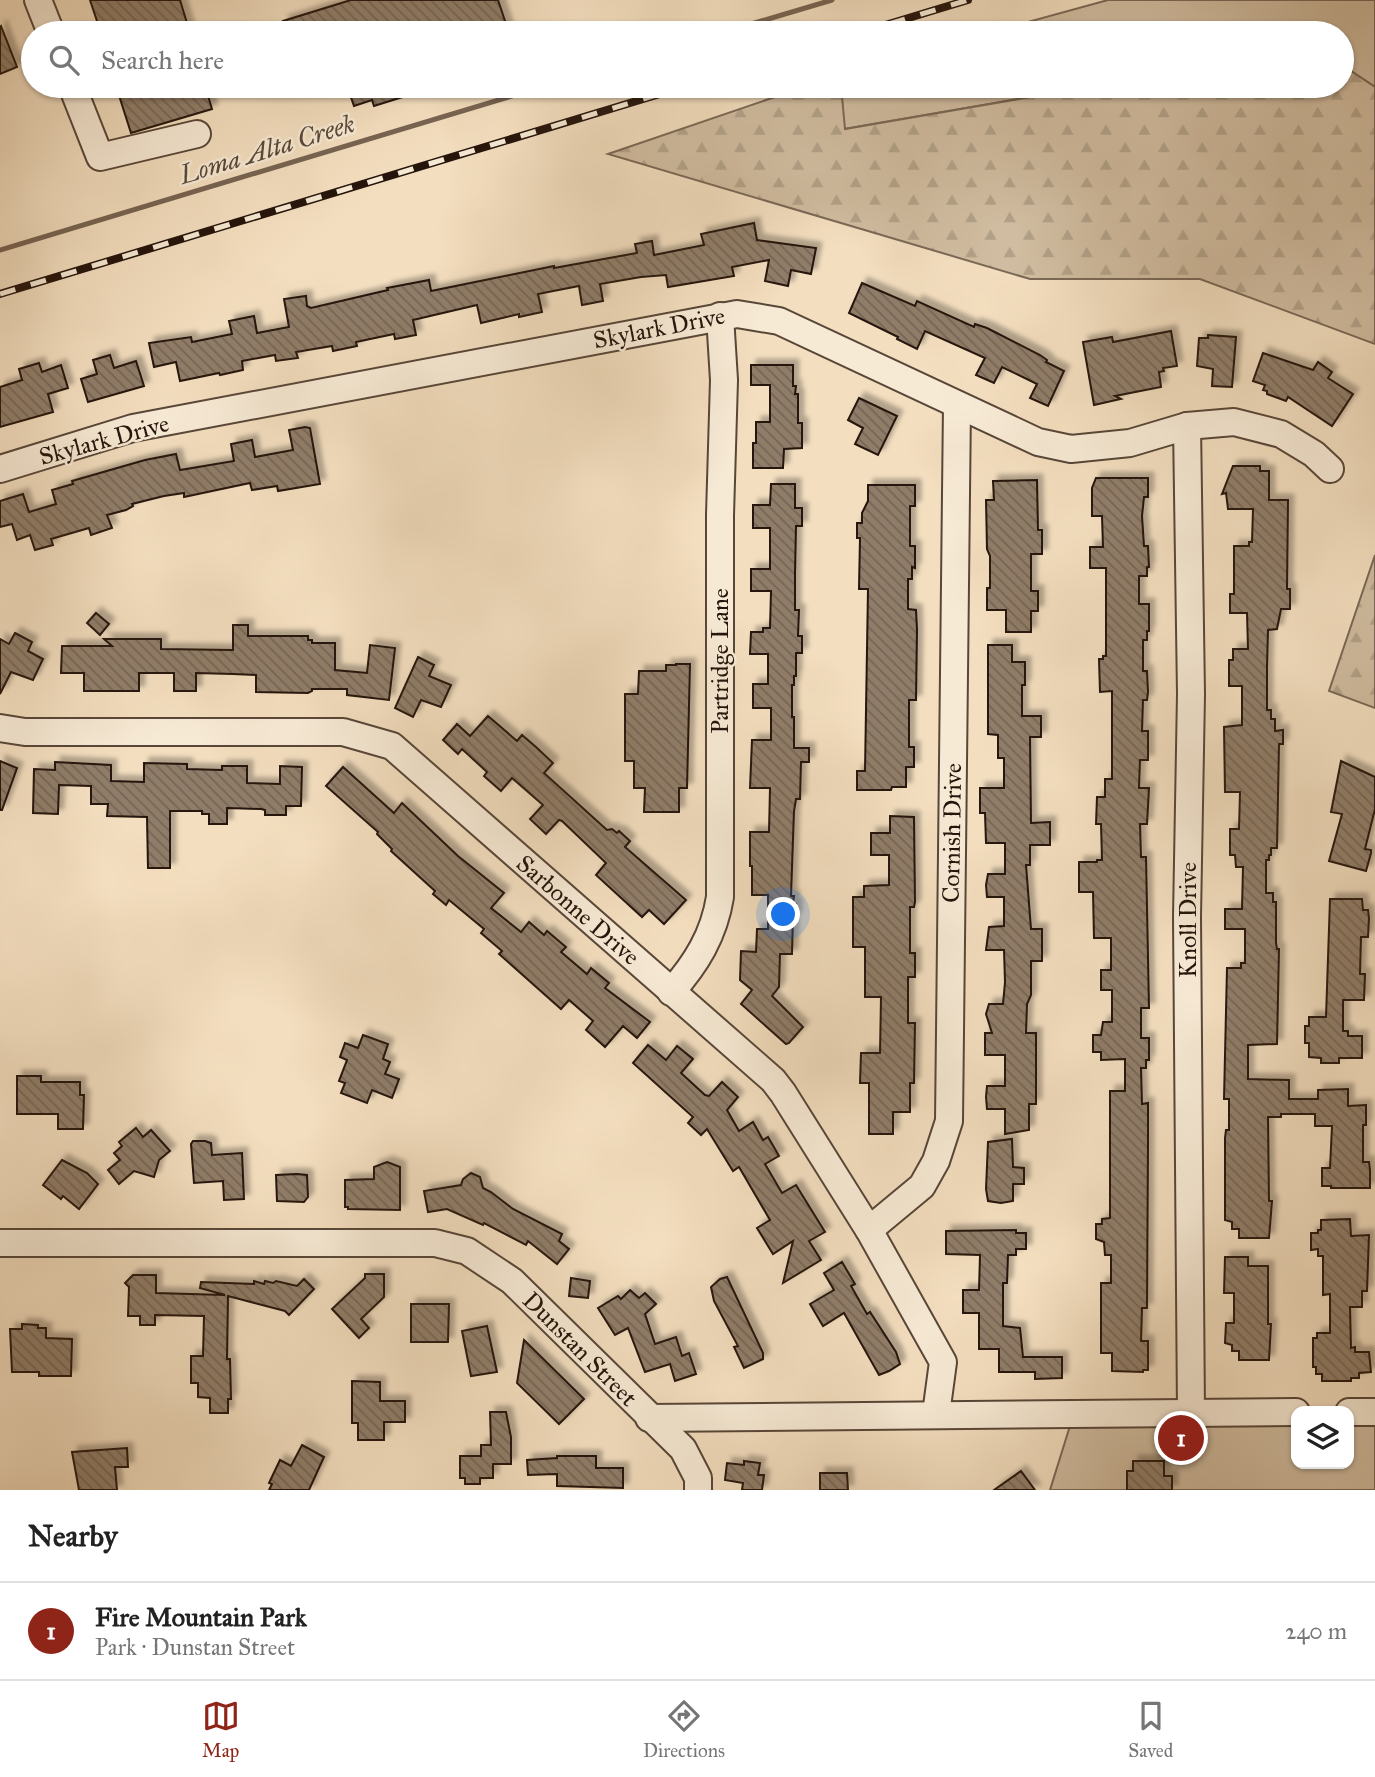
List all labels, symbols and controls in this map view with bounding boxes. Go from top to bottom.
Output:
search box [21,21,1354,98]
icon: search [45,41,83,79]
text: Search here [101,44,224,76]
water label: Loma Alta Creek [175,107,359,191]
street label: Skylark Drive [591,301,727,355]
street label: Skylark Drive [36,408,172,472]
street label: Partridge Lane [705,588,735,734]
street label: Cornish Drive [936,763,968,903]
street label: Sarbonne Drive [510,848,646,972]
street label: Knoll Drive [1173,862,1203,978]
your location [766,897,800,931]
street label: Dunstan Street [516,1285,644,1413]
map controls [1291,1406,1354,1469]
button: layers [1291,1406,1354,1469]
pin: 1 [1158,1412,1204,1464]
text: Nearby [28,1518,118,1554]
text: Fire Mountain Park [95,1601,307,1633]
text: 1 [46,1617,56,1645]
text: 240 m [1285,1617,1347,1645]
text: Park · Dunstan Street [95,1633,295,1661]
tab: Map [202,1697,240,1762]
tab: Directions [643,1697,725,1762]
tab: Saved [1128,1697,1173,1762]

